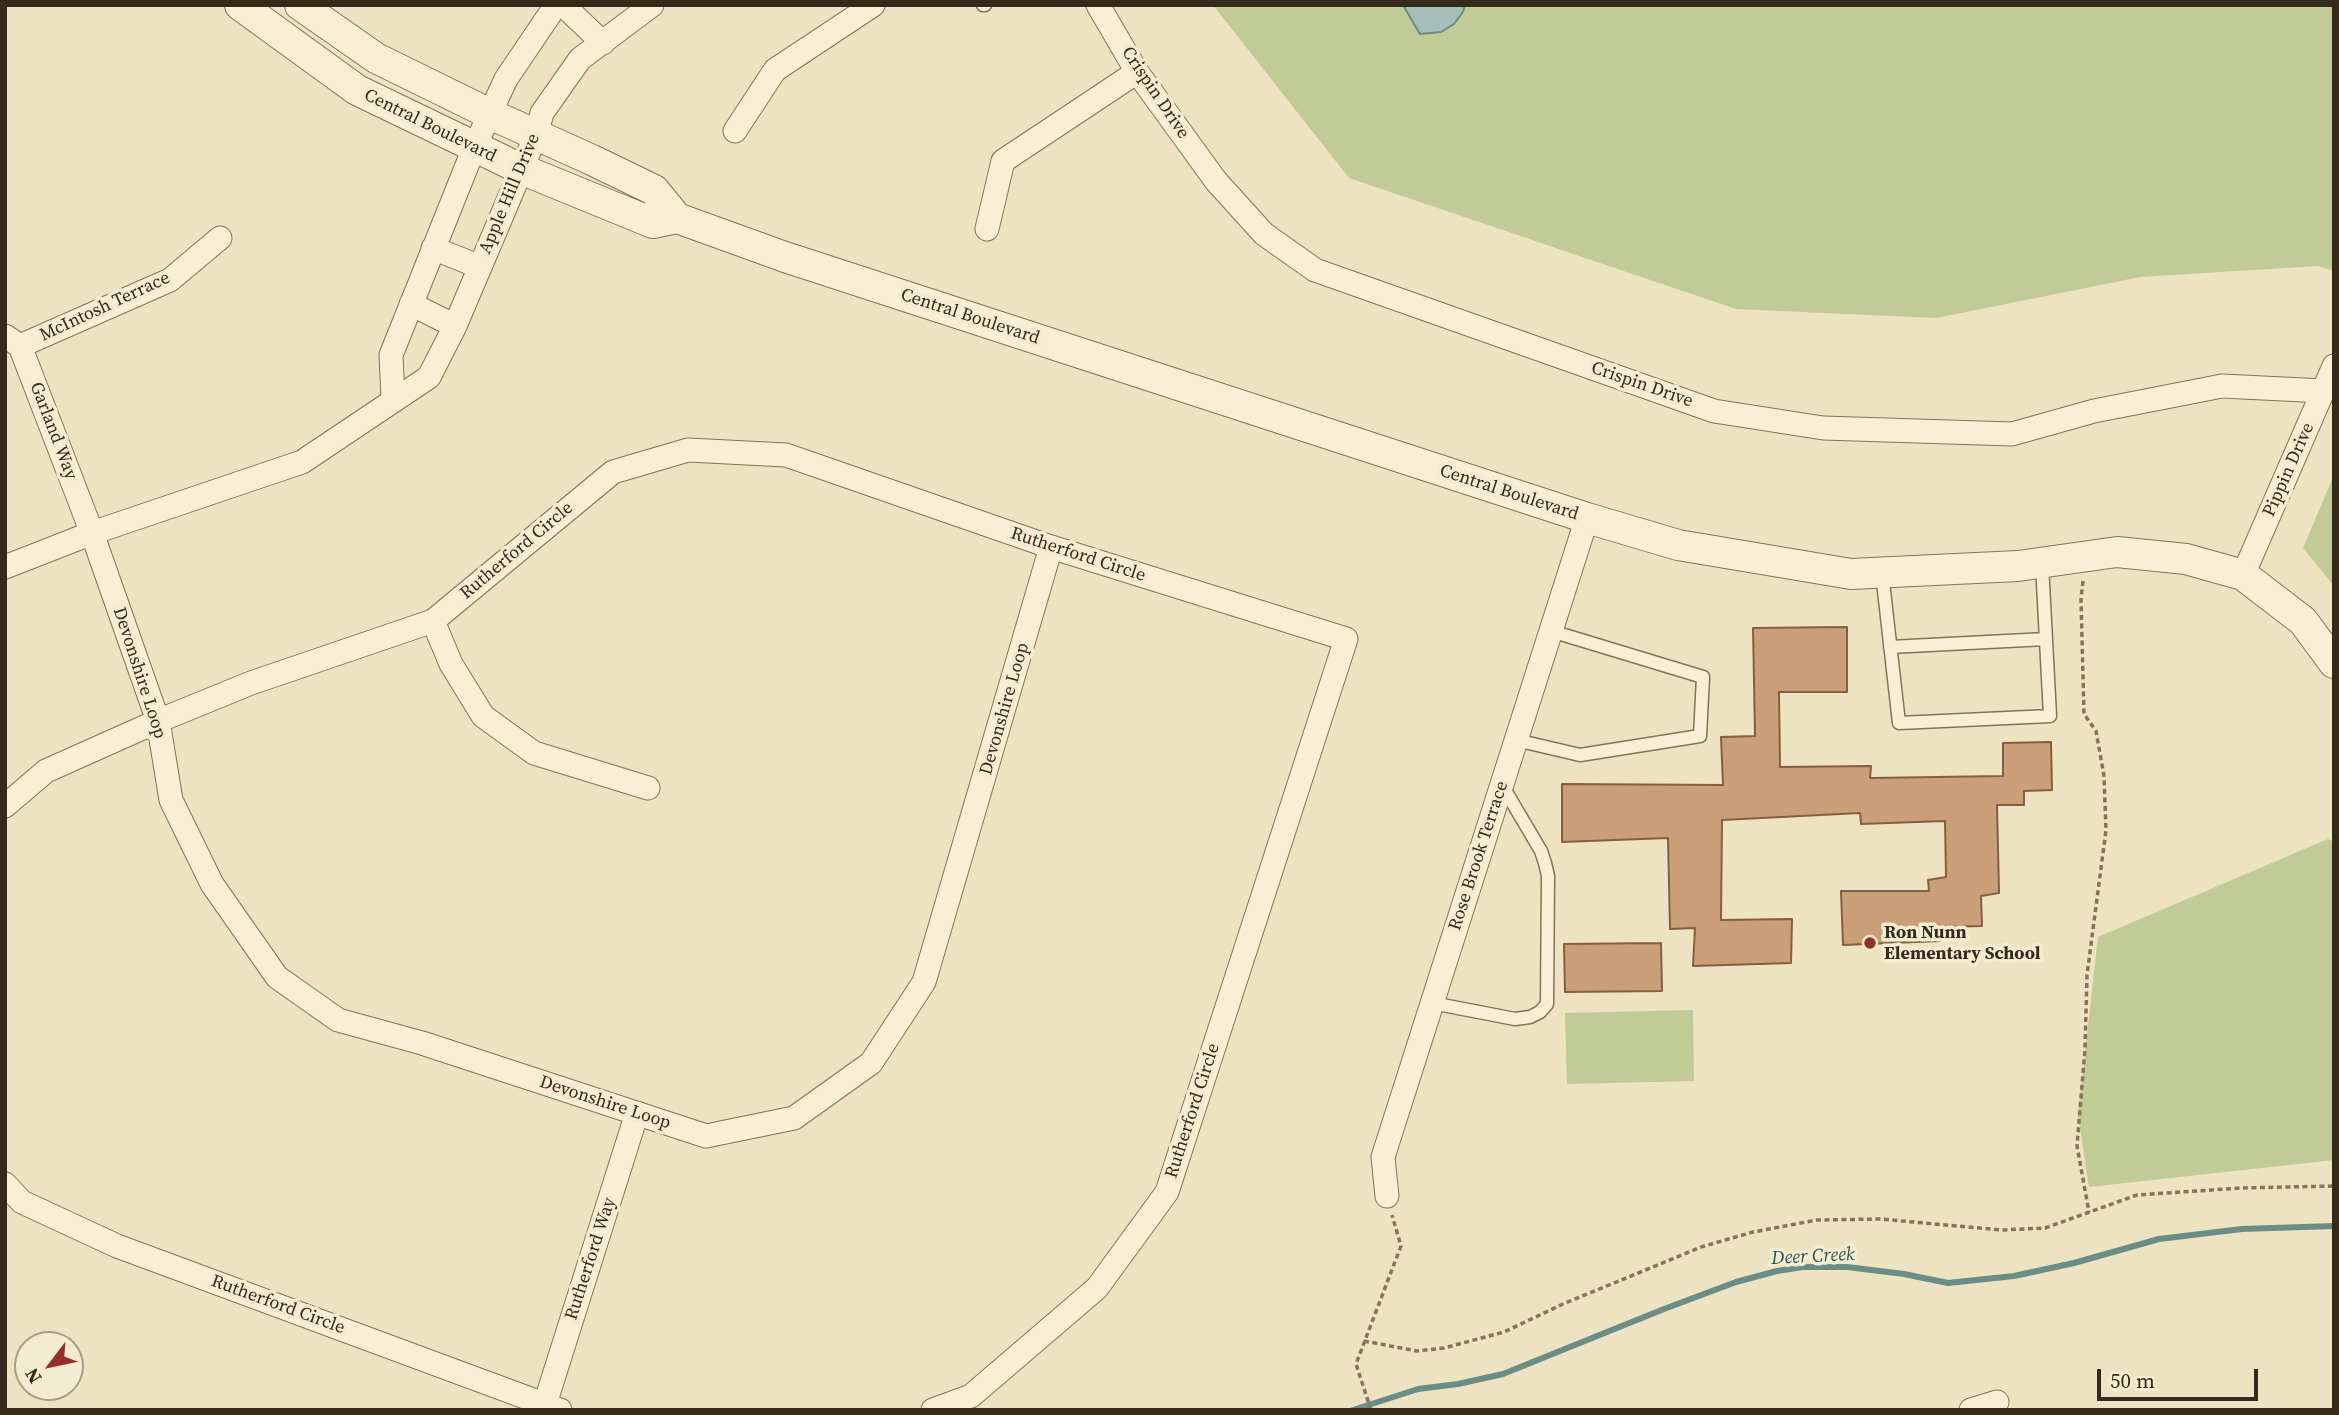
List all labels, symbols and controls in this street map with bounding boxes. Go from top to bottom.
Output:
street label: Crispin Drive [1116,43,1194,143]
street label: Central Boulevard [360,85,500,167]
street label: Apple Hill Drive [475,131,545,257]
street label: McIntosh Terrace [36,267,174,347]
street label: Central Boulevard [898,284,1042,350]
street label: Crispin Drive [1588,357,1696,413]
street label: Garland Way [25,379,81,483]
street label: Pippin Drive [2259,420,2319,520]
street label: Central Boulevard [1437,460,1581,526]
street label: Rutherford Circle [456,498,578,604]
street label: Rutherford Circle [1008,523,1148,587]
street label: Devonshire Loop [108,605,170,741]
street label: Devonshire Loop [976,640,1034,778]
street label: Rose Brook Terrace [1445,779,1513,933]
place label: Ron Nunn Elementary School [1884,922,2041,964]
marker: Ron Nunn Elementary School [1862,935,1878,951]
street label: Rutherford Circle [1161,1041,1225,1181]
street label: Devonshire Loop [537,1072,673,1134]
street label: Rutherford Way [561,1195,621,1323]
water label: Deer Creek [1771,1243,1855,1271]
street label: Rutherford Circle [208,1271,348,1339]
north arrow [14,1331,84,1401]
scale bar [2101,1356,2262,1400]
text: N [18,1363,48,1389]
text: 50 m [2110,1366,2155,1395]

